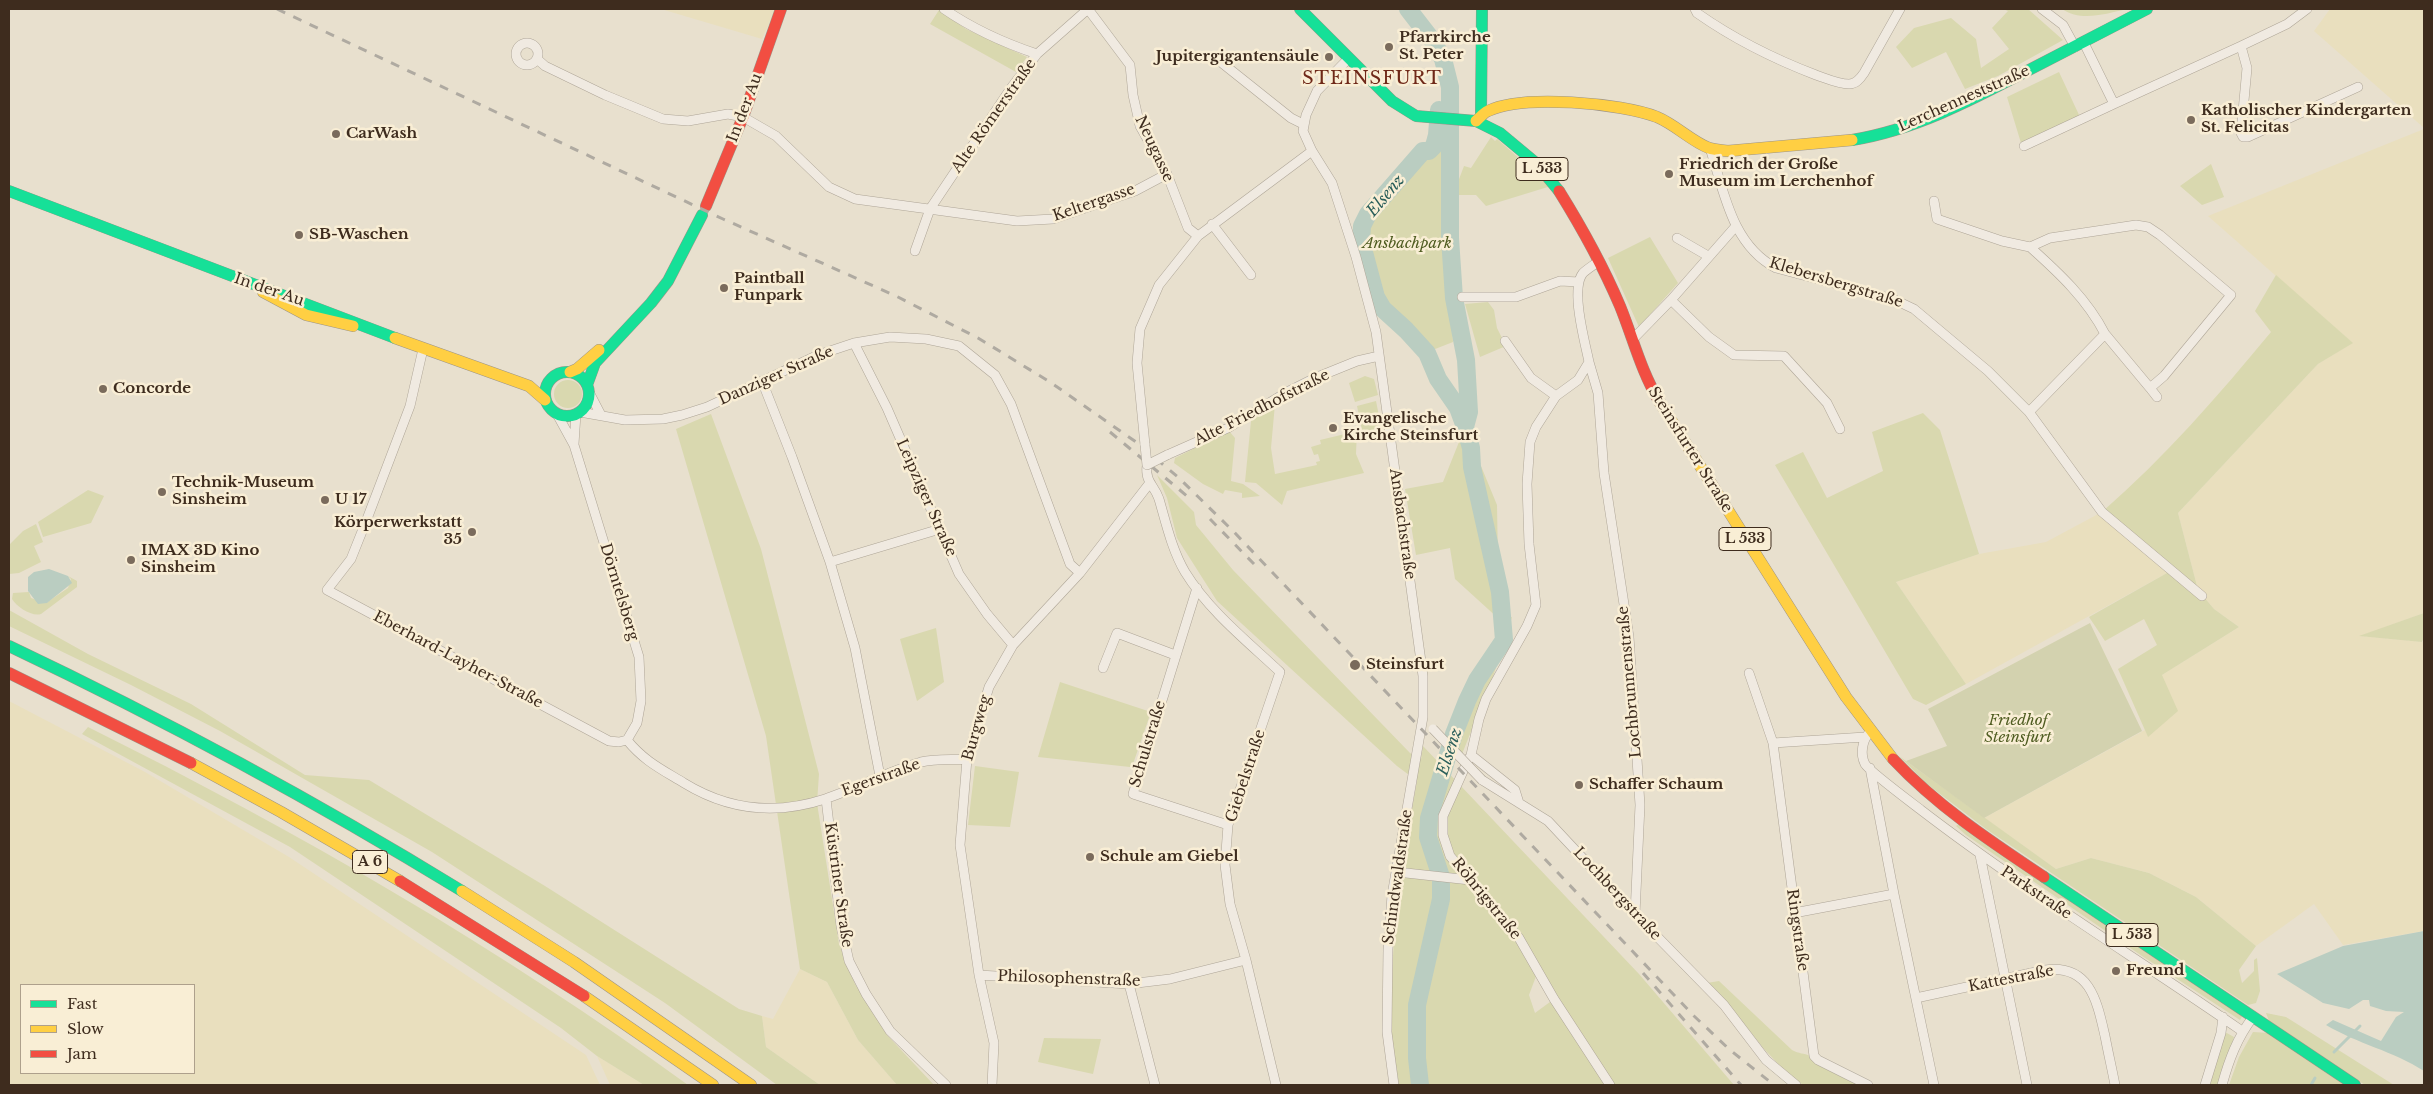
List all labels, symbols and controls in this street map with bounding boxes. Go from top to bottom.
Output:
place label: Pfarrkirche St. Peter [1399,29,1491,64]
marker: Pfarrkirche St. Peter [1383,41,1395,53]
place label: Jupitergigantensäule [1156,48,1319,66]
marker: Jupitergigantensäule [1323,51,1335,63]
street label: Alte Römerstraße [948,55,1040,177]
street label: Lerchenneststraße [1895,62,2033,136]
district label: STEINSFURT [1301,68,1443,90]
street label: In der Au [724,71,766,145]
place label: Katholischer Kindergarten St. Felicitas [2201,102,2411,137]
street label: Neugasse [1131,113,1177,185]
marker: Katholischer Kindergarten St. Felicitas [2185,114,2197,126]
place label: CarWash [346,125,417,143]
marker: CarWash [330,128,342,140]
place label: Friedrich der Große Museum im Lerchenhof [1679,156,1873,191]
road number: L 533 [1516,157,1568,180]
marker: Friedrich der Große Museum im Lerchenhof [1663,168,1675,180]
water label: Elsenz [1363,171,1409,221]
street label: Keltergasse [1051,181,1137,225]
place label: SB-Waschen [309,226,409,244]
marker: SB-Waschen [293,229,305,241]
park label: Ansbachpark [1362,235,1452,253]
street label: Klebersbergstraße [1767,254,1905,312]
street label: In der Au [232,270,306,310]
place label: Paintball Funpark [734,270,805,305]
marker: Paintball Funpark [718,282,730,294]
street label: Danziger Straße [716,343,836,409]
street label: Alte Friedhofstraße [1192,366,1332,450]
place label: Concorde [113,380,191,398]
marker: Concorde [97,383,109,395]
street label: Steinsfurter Straße [1644,384,1736,516]
place label: Evangelische Kirche Steinsfurt [1343,410,1478,445]
marker: Evangelische Kirche Steinsfurt [1327,422,1339,434]
street label: Leipziger Straße [892,436,960,560]
street label: Ansbachstraße [1385,467,1419,581]
place label: Technik-Museum Sinsheim [172,474,314,509]
marker: Technik-Museum Sinsheim [156,486,168,498]
place label: U 17 [335,491,366,509]
marker: U 17 [319,494,331,506]
place label: Körperwerkstatt 35 [334,514,462,549]
marker: Körperwerkstatt 35 [466,526,478,538]
road number: L 533 [1719,528,1771,550]
street label: Dörntelsberg [596,541,642,643]
place label: IMAX 3D Kino Sinsheim [141,542,259,577]
marker: IMAX 3D Kino Sinsheim [125,554,137,566]
street label: Lochbrunnenstraße [1614,605,1646,759]
street label: Eberhard-Layher-Straße [370,608,546,712]
place label: Steinsfurt [1366,656,1444,674]
marker: Steinsfurt [1348,658,1362,672]
street label: Burgweg [959,693,995,763]
street label: Schulstraße [1126,698,1170,790]
park label: Friedhof Steinsfurt [1984,712,2052,747]
water label: Elsenz [1433,726,1467,778]
street label: Giebelstraße [1222,727,1270,825]
street label: Egerstraße [839,755,923,801]
place label: Schaffer Schaum [1589,776,1723,794]
marker: Schaffer Schaum [1573,779,1585,791]
street label: Schindwaldstraße [1380,808,1416,946]
street label: Küstriner Straße [820,821,856,949]
street label: Lochbergstraße [1569,844,1665,944]
place label: Schule am Giebel [1100,848,1239,866]
road number: A 6 [352,850,388,874]
marker: Schule am Giebel [1084,851,1096,863]
street label: Röhrigstraße [1448,855,1524,943]
street label: Parkstraße [1997,863,2075,923]
street label: Ringstraße [1782,888,1812,972]
road number: L 533 [2106,924,2158,946]
street label: Kattestraße [1967,962,2055,996]
place label: Freund [2126,962,2184,980]
marker: Freund [2110,965,2122,977]
street label: Philosophenstraße [997,968,1141,990]
legend [20,984,195,1074]
text: Fast [67,994,97,1013]
text: Slow [67,1019,104,1038]
text: Jam [67,1044,97,1063]

